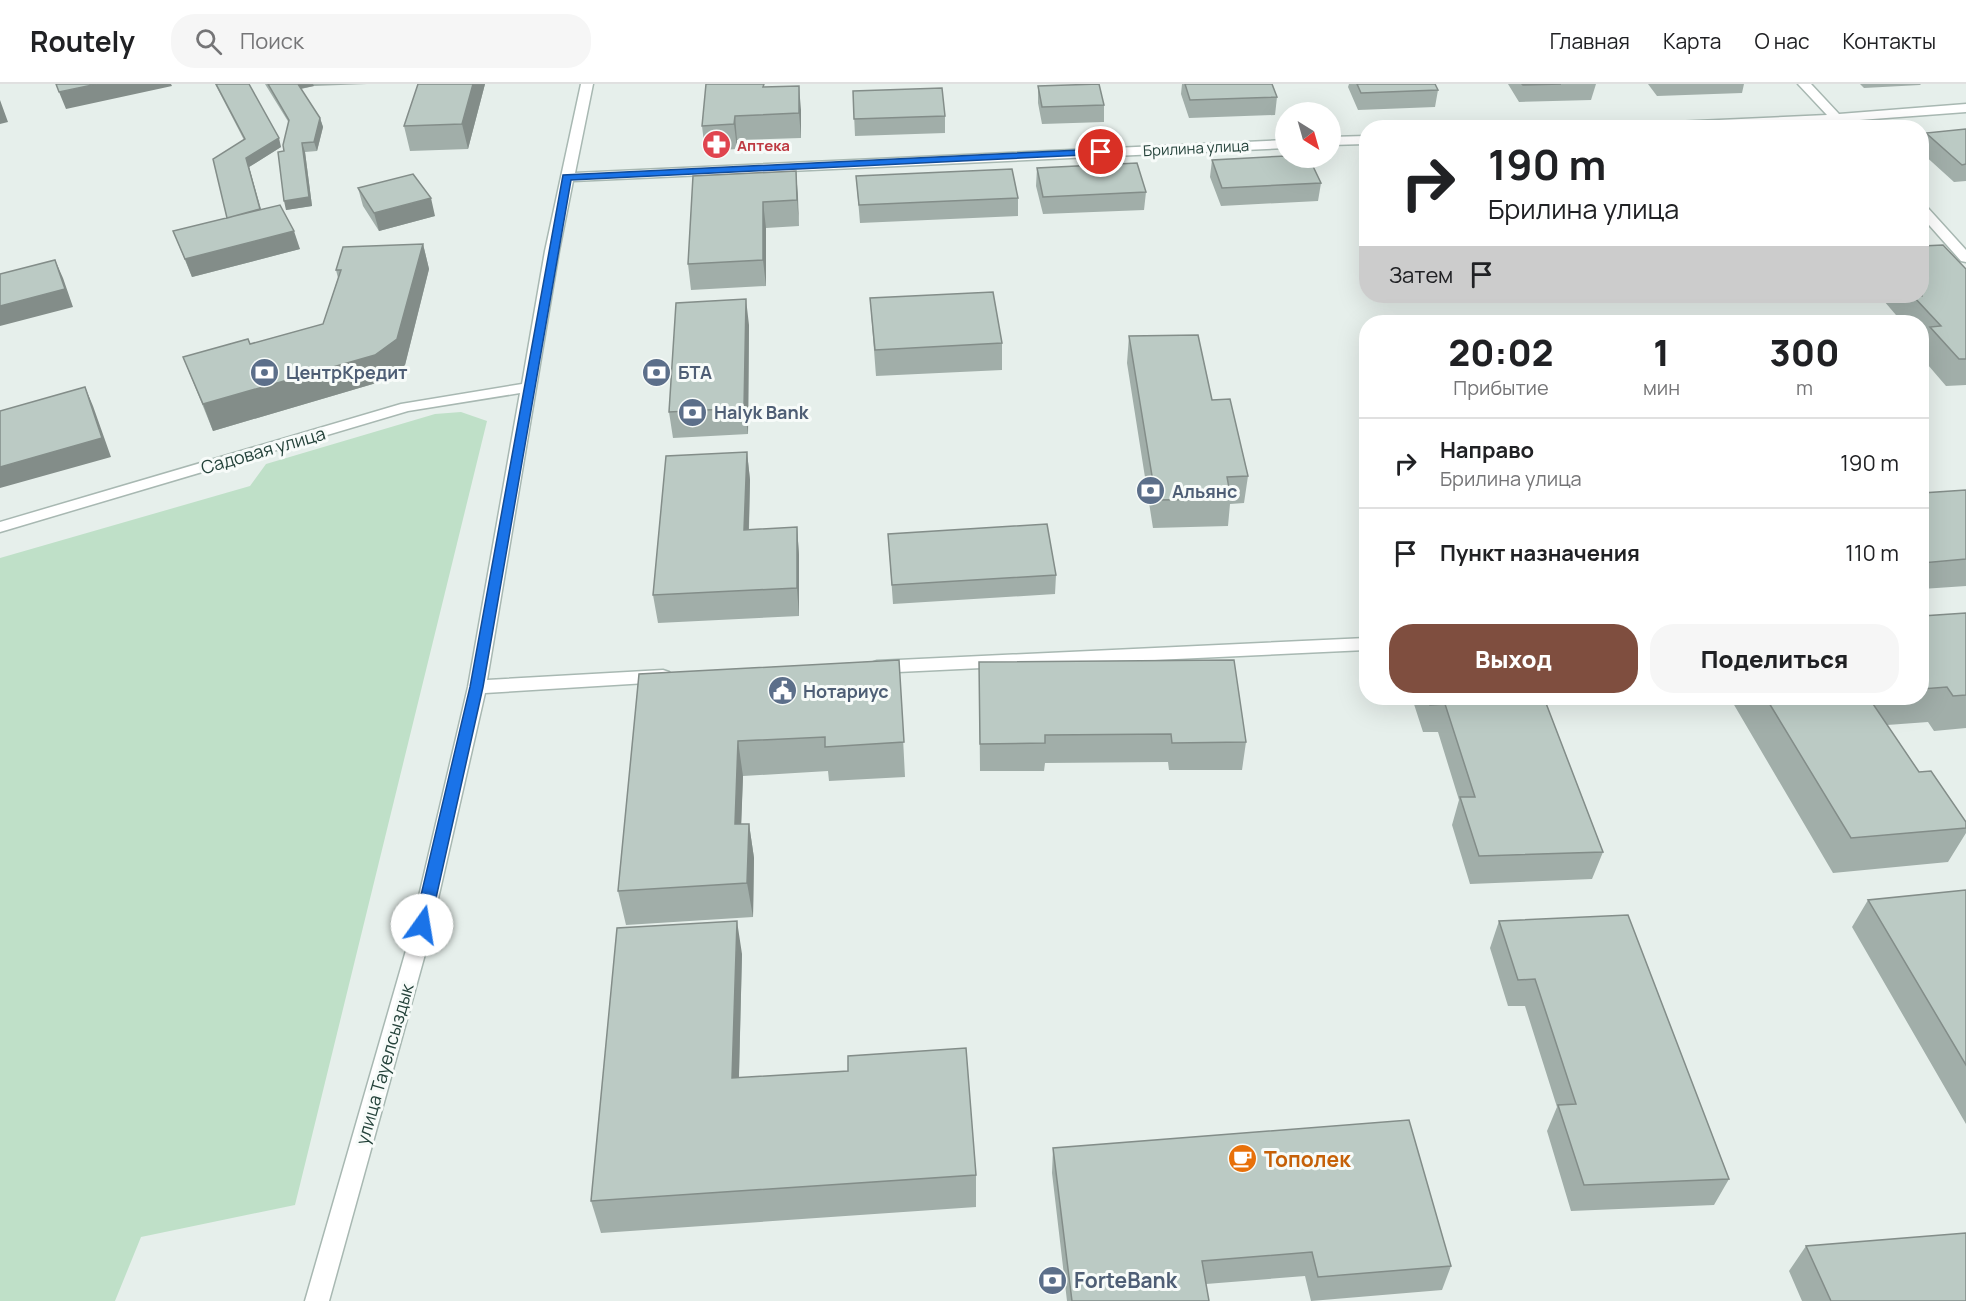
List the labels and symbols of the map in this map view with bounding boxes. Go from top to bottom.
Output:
north arrow [1275,102,1341,168]
pin [1075,126,1126,177]
pharmacy icon: Аптека [700,129,732,161]
place label: Аптека [737,135,790,156]
street label: Брилина улица [1142,135,1250,161]
bank icon: ЦентрКредит [249,356,281,388]
bank icon: БТА [641,356,673,388]
place label: ЦентрКредит [286,360,408,384]
place label: БТА [678,360,712,384]
bank icon: Halyk Bank [677,396,709,428]
place label: Halyk Bank [714,400,810,424]
street label: Садовая улица [198,421,328,479]
bank icon: Альянс [1135,475,1167,507]
place label: Альянс [1172,479,1237,503]
public building icon: Нотариус [766,675,798,707]
place label: Нотариус [803,679,889,703]
position arrow [390,893,454,957]
street label: улица Тауелсыздык [349,980,419,1147]
cafe icon: Тополек [1227,1143,1259,1175]
place label: Тополек [1264,1145,1351,1173]
bank icon: ForteBank [1037,1264,1069,1296]
place label: ForteBank [1074,1266,1178,1294]

